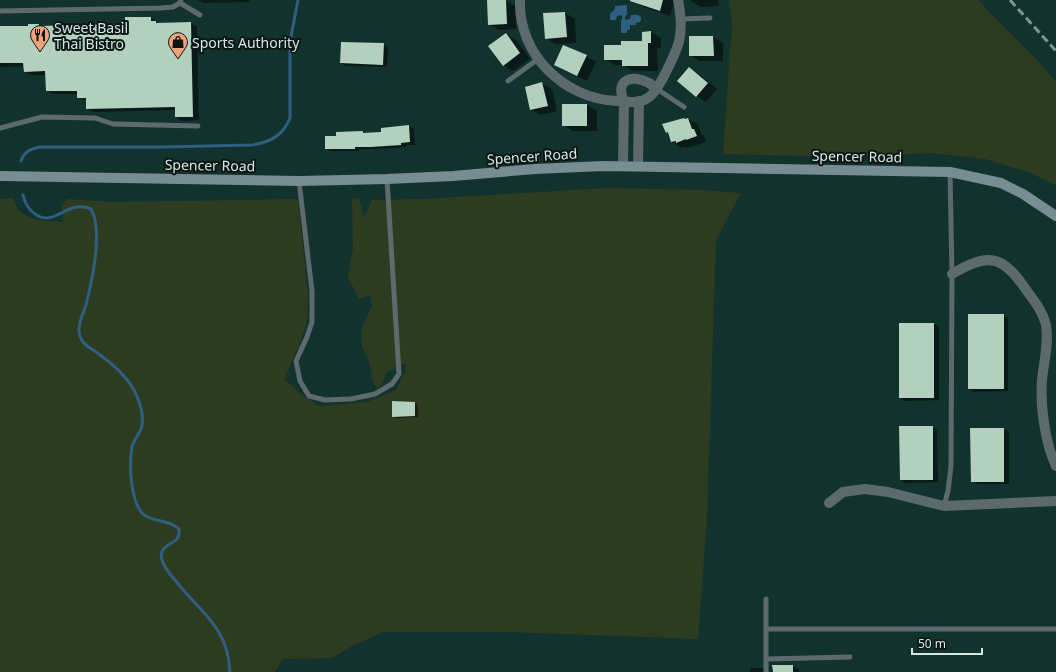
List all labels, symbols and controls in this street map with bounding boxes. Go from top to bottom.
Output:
place label: Sweet Basil Thai Bistro [54,18,128,53]
restaurant icon: Sweet Basil Thai Bistro [29,24,51,52]
shop icon: Sports Authority [167,31,189,59]
place label: Sports Authority [192,33,300,52]
street label: Spencer Road [486,143,578,169]
street label: Spencer Road [812,146,902,166]
street label: Spencer Road [165,155,255,175]
scale bar [912,630,982,656]
text: 50 m [918,635,946,652]

